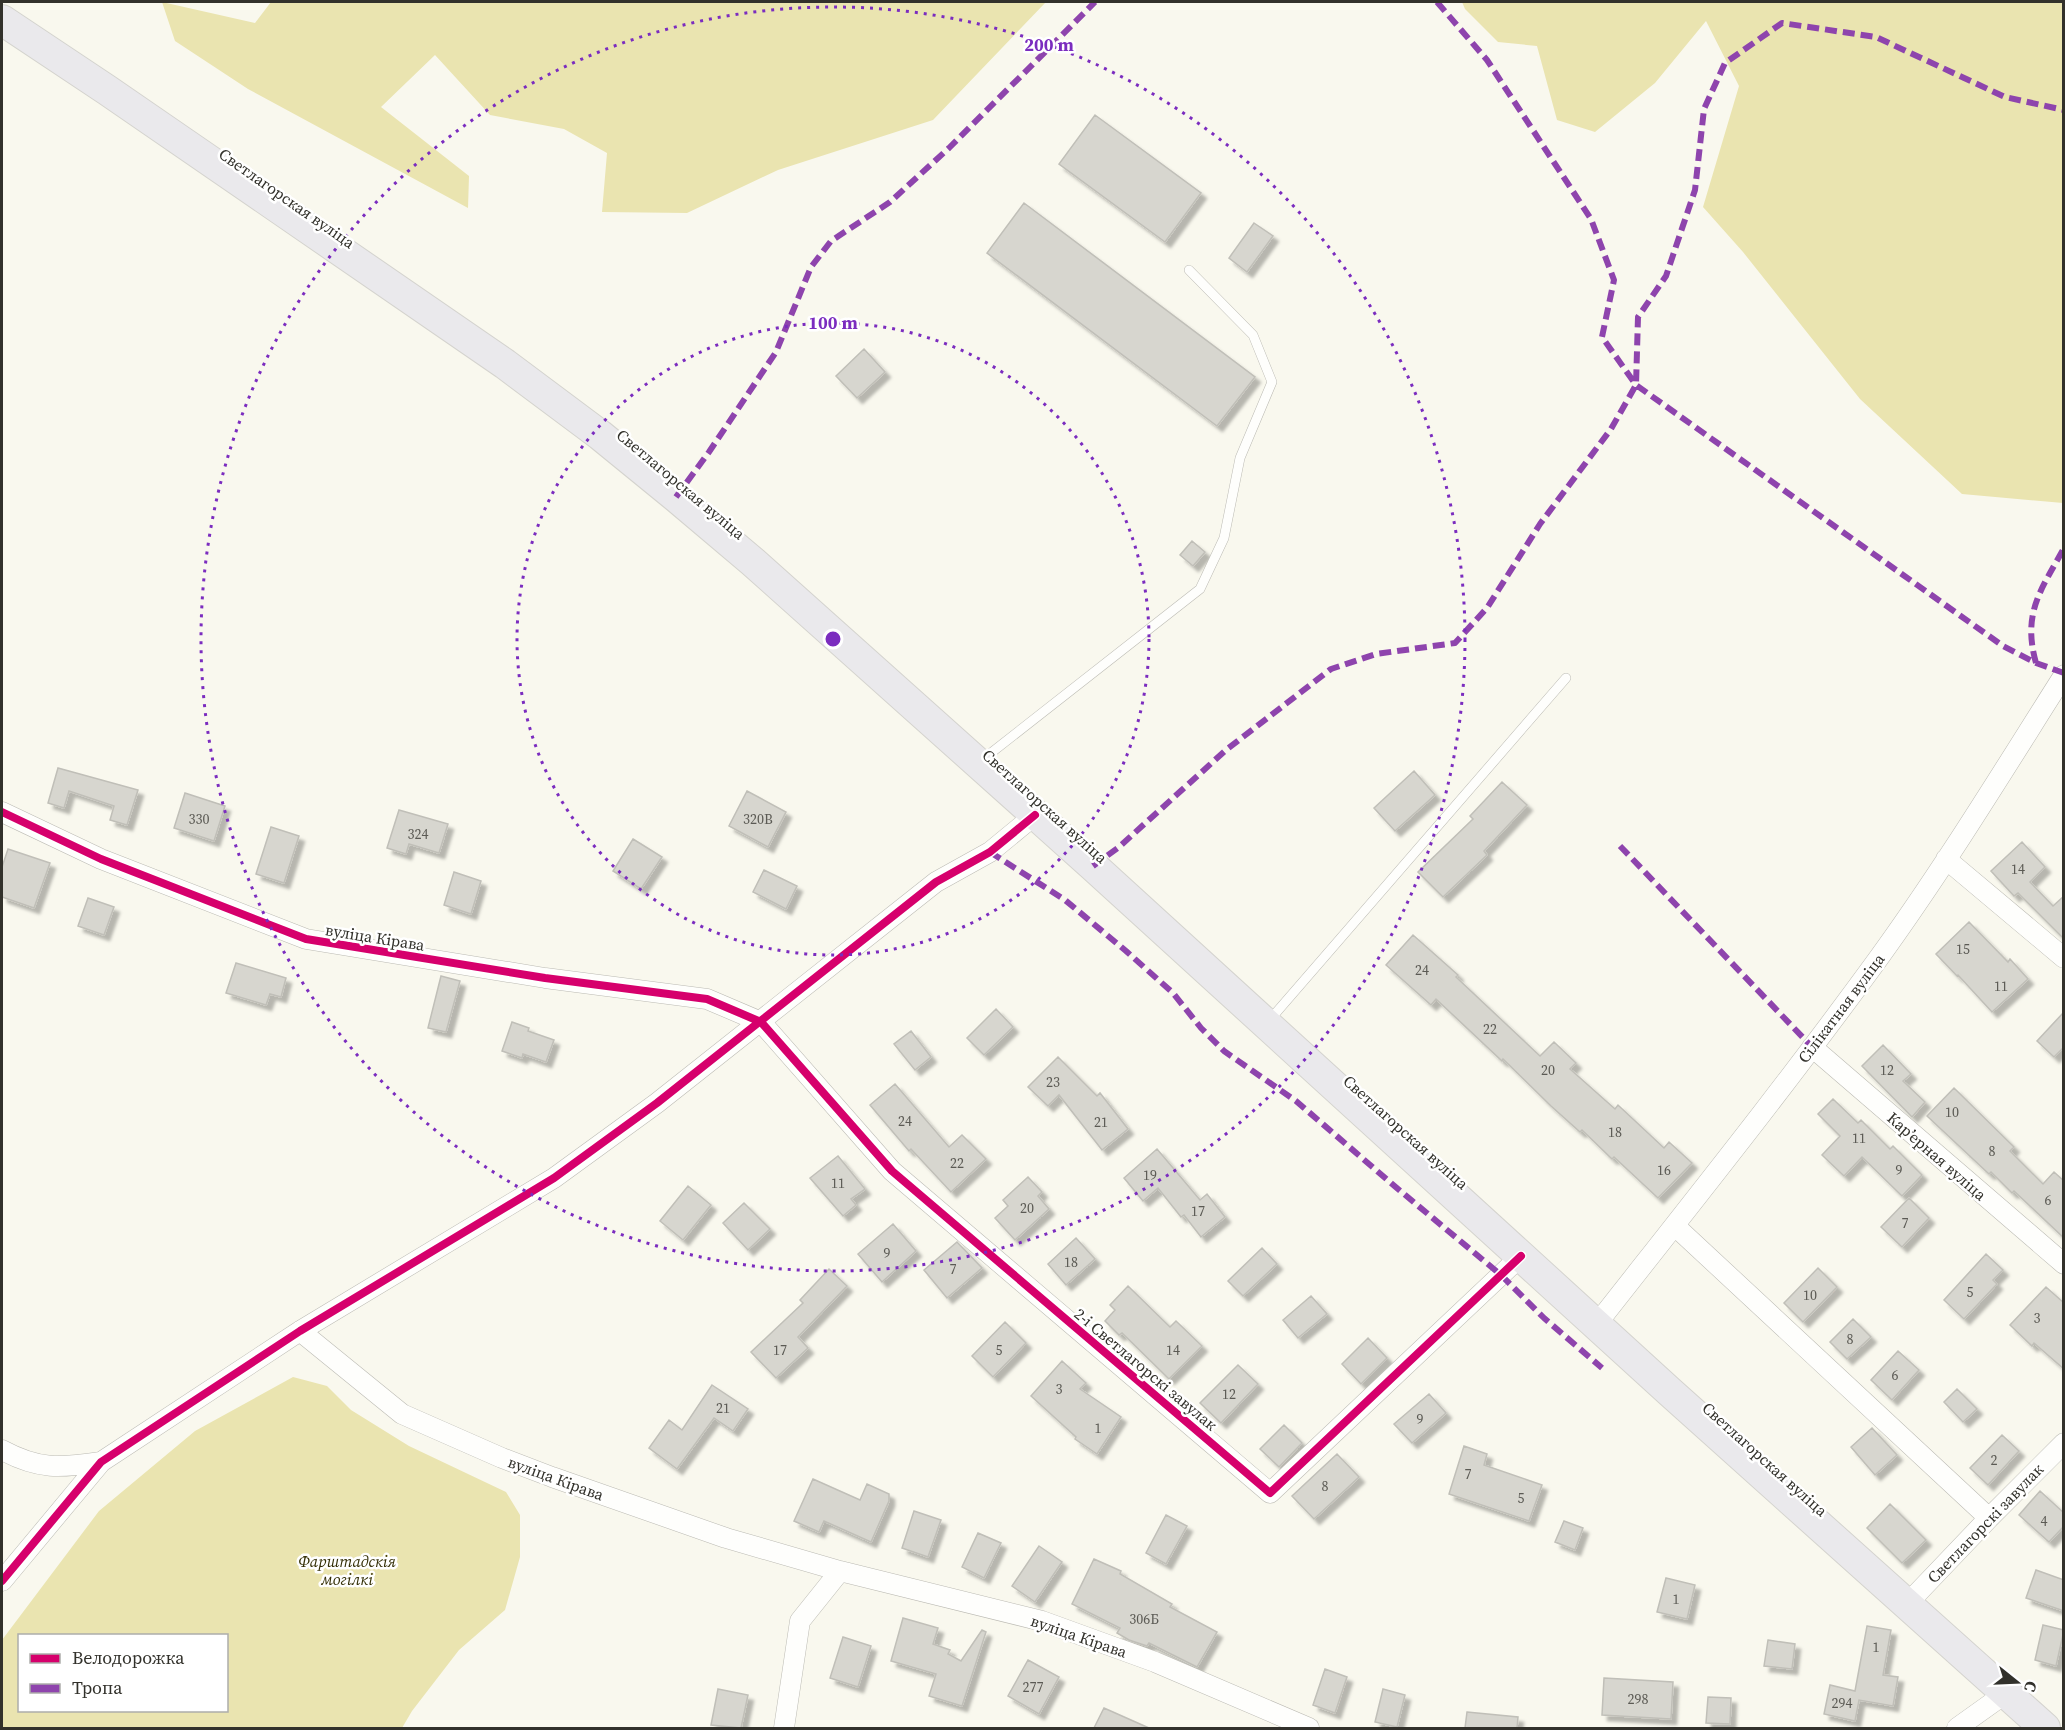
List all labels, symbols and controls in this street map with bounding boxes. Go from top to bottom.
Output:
text: 200 m [1024,32,1074,57]
street label: Светлагорская вуліца [215,143,360,254]
text: 100 m [808,310,858,335]
street label: Светлагорская вуліца [612,424,751,545]
centre of rings [823,629,843,649]
street label: Светлагорская вуліца [978,744,1113,869]
house number: 330 [189,809,210,829]
house number: 320В [743,809,773,829]
house number: 324 [408,824,429,844]
house number: 14 [2011,859,2025,879]
street label: вуліца Кірава [324,918,427,956]
house number: 15 [1956,939,1970,959]
street label: Сілікатная вуліца [1792,948,1890,1067]
house number: 24 [1415,960,1429,980]
house number: 11 [1994,976,2008,996]
house number: 22 [1483,1019,1497,1039]
house number: 20 [1541,1060,1555,1080]
house number: 12 [1880,1060,1894,1080]
street label: Светлагорская вуліца [1339,1070,1474,1195]
house number: 23 [1046,1072,1060,1092]
house number: 10 [1945,1102,1959,1122]
street label: Карʼерная вуліца [1883,1107,1992,1206]
house number: 24 [898,1111,912,1131]
house number: 21 [1094,1112,1108,1132]
house number: 18 [1608,1122,1622,1142]
house number: 11 [1852,1128,1866,1148]
house number: 8 [1989,1141,1996,1161]
house number: 22 [950,1153,964,1173]
house number: 16 [1657,1160,1671,1180]
house number: 9 [1896,1160,1903,1180]
house number: 19 [1143,1165,1157,1185]
house number: 11 [831,1173,845,1193]
house number: 6 [2045,1190,2052,1210]
house number: 20 [1020,1198,1034,1218]
house number: 17 [1191,1201,1205,1221]
house number: 7 [1902,1213,1909,1233]
house number: 9 [884,1243,891,1263]
house number: 18 [1064,1252,1078,1272]
house number: 7 [950,1259,957,1279]
house number: 5 [1967,1282,1974,1302]
house number: 10 [1803,1285,1817,1305]
street label: 2-і Светлагорскі завулак [1070,1303,1222,1435]
house number: 3 [2034,1308,2041,1328]
house number: 8 [1847,1329,1854,1349]
house number: 17 [773,1340,787,1360]
house number: 5 [996,1340,1003,1360]
house number: 14 [1166,1340,1180,1360]
house number: 6 [1892,1365,1899,1385]
house number: 3 [1056,1379,1063,1399]
house number: 12 [1222,1384,1236,1404]
street label: Светлагорская вуліца [1698,1397,1833,1522]
house number: 21 [716,1398,730,1418]
house number: 9 [1417,1409,1424,1429]
house number: 1 [1095,1418,1102,1438]
house number: 2 [1991,1450,1998,1470]
street label: вуліца Кірава [505,1451,608,1506]
street label: Светлагорскі завулак [1922,1458,2048,1588]
house number: 7 [1465,1464,1472,1484]
house number: 8 [1322,1476,1329,1496]
house number: 5 [1518,1488,1525,1508]
house number: 4 [2041,1511,2048,1531]
park label: Фарштадскія могілкі [298,1550,396,1590]
house number: 1 [1673,1589,1680,1609]
street label: вуліца Кірава [1028,1609,1131,1663]
house number: 306Б [1129,1609,1159,1629]
legend [18,1634,228,1712]
house number: 1 [1873,1637,1880,1657]
text: Велодорожка [72,1645,185,1670]
north arrow [1987,1652,2047,1712]
text: Тропа [72,1675,123,1700]
house number: 277 [1023,1677,1044,1697]
text: С [2019,1679,2043,1695]
house number: 298 [1628,1689,1649,1709]
house number: 294 [1832,1693,1853,1713]

